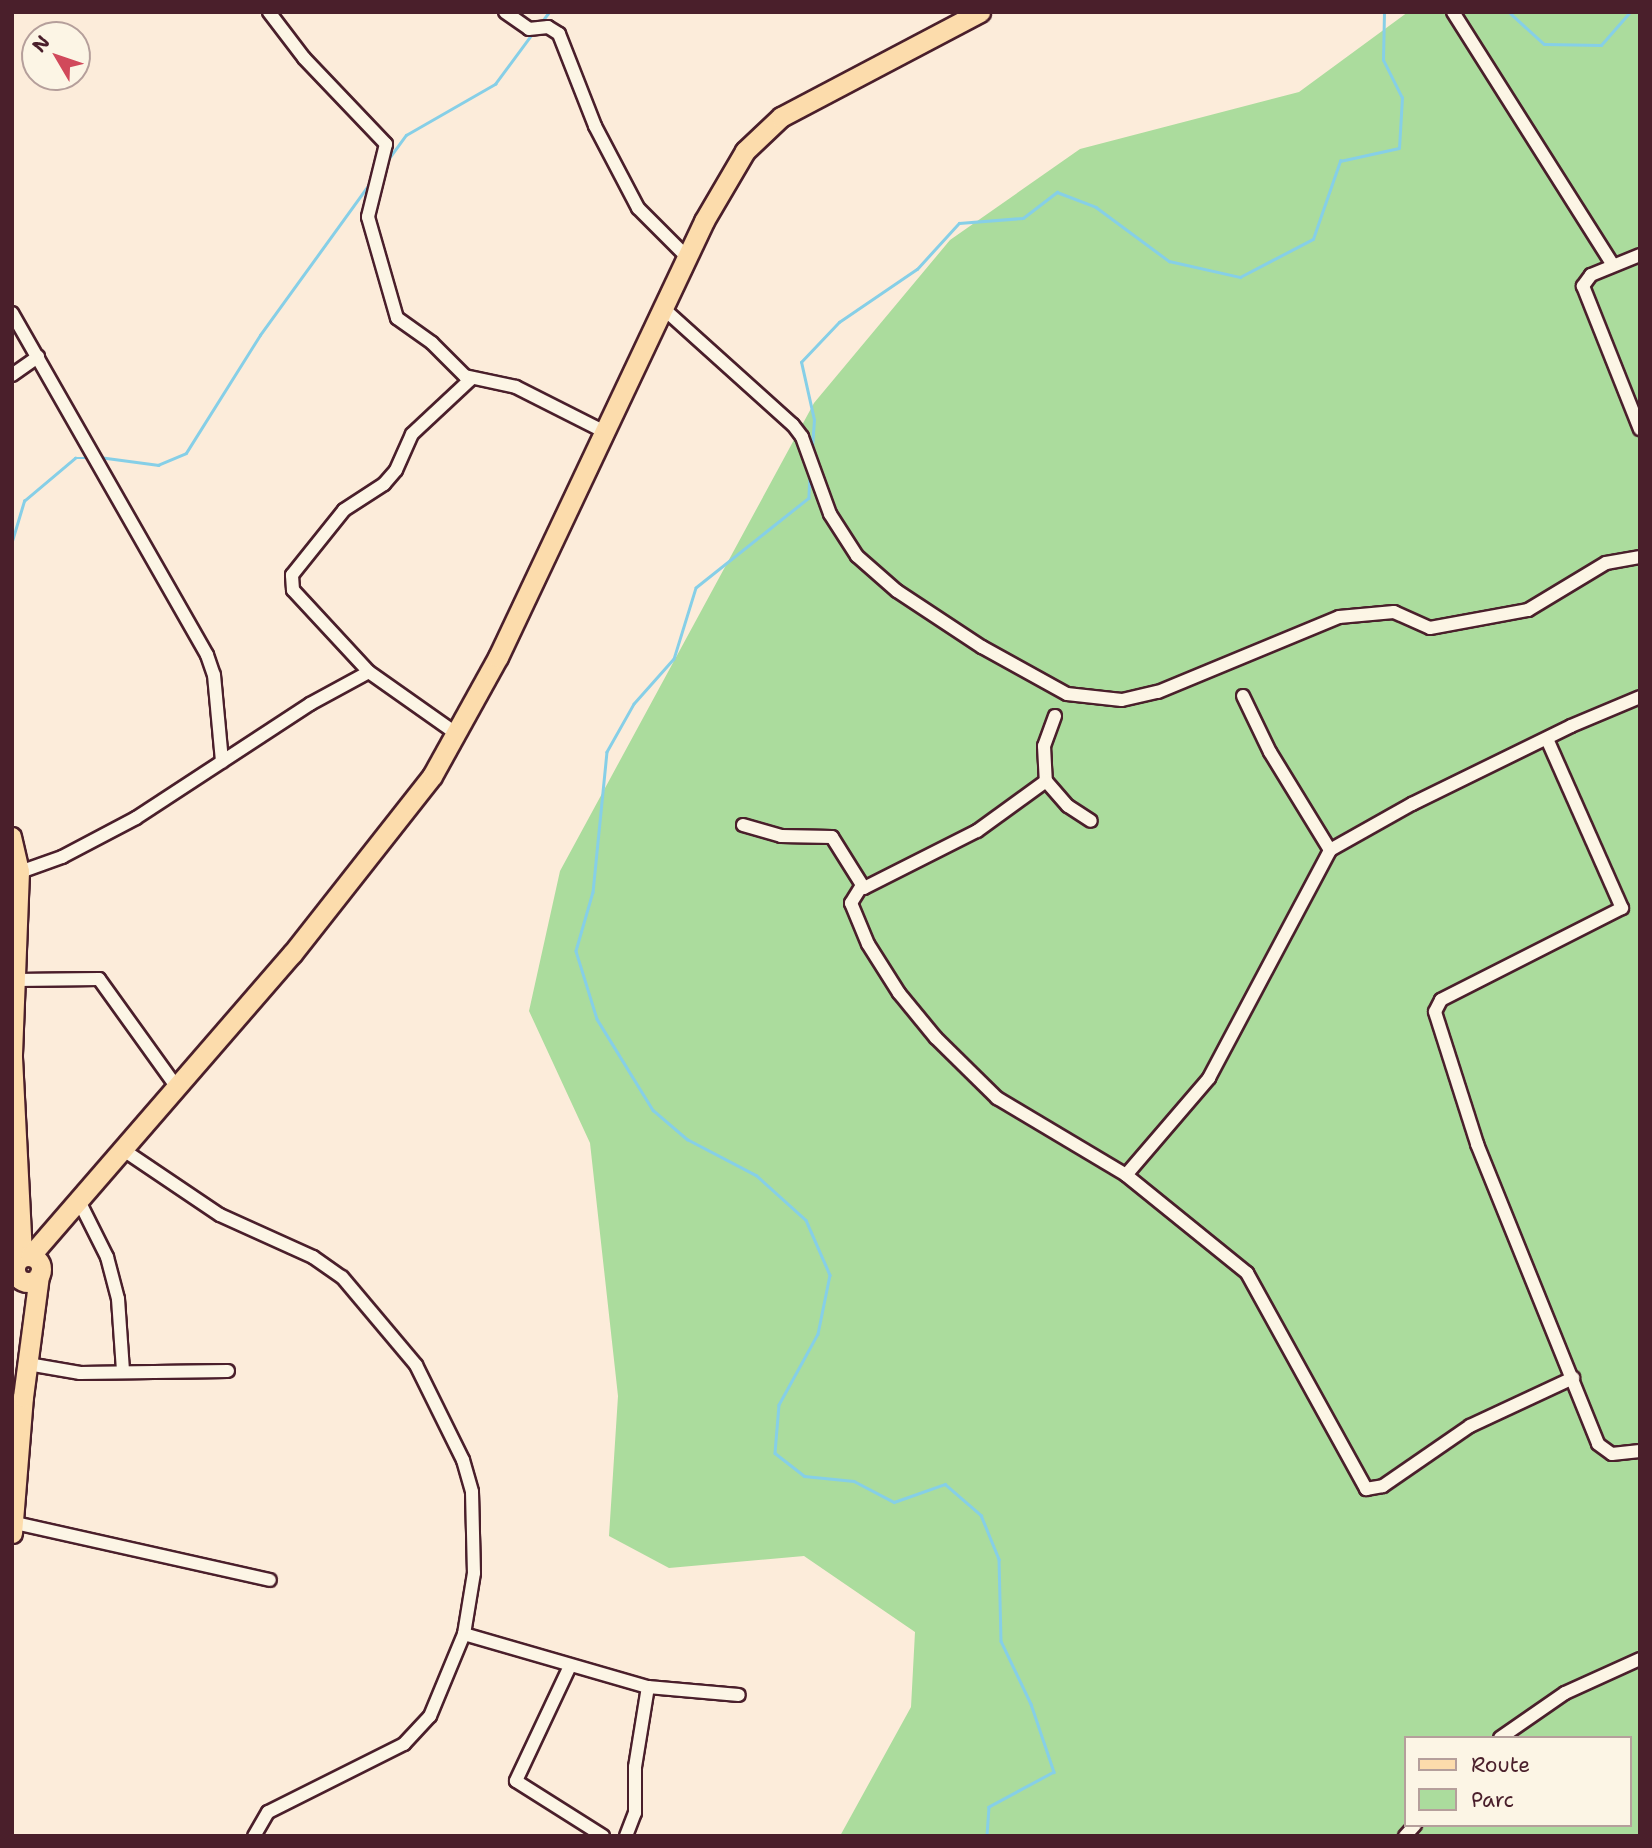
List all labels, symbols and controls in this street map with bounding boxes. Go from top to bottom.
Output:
north arrow [21,21,91,91]
text: N [26,30,55,57]
legend [1404,1736,1631,1827]
text: Route [1471,1751,1530,1779]
text: Parc [1471,1786,1514,1814]

